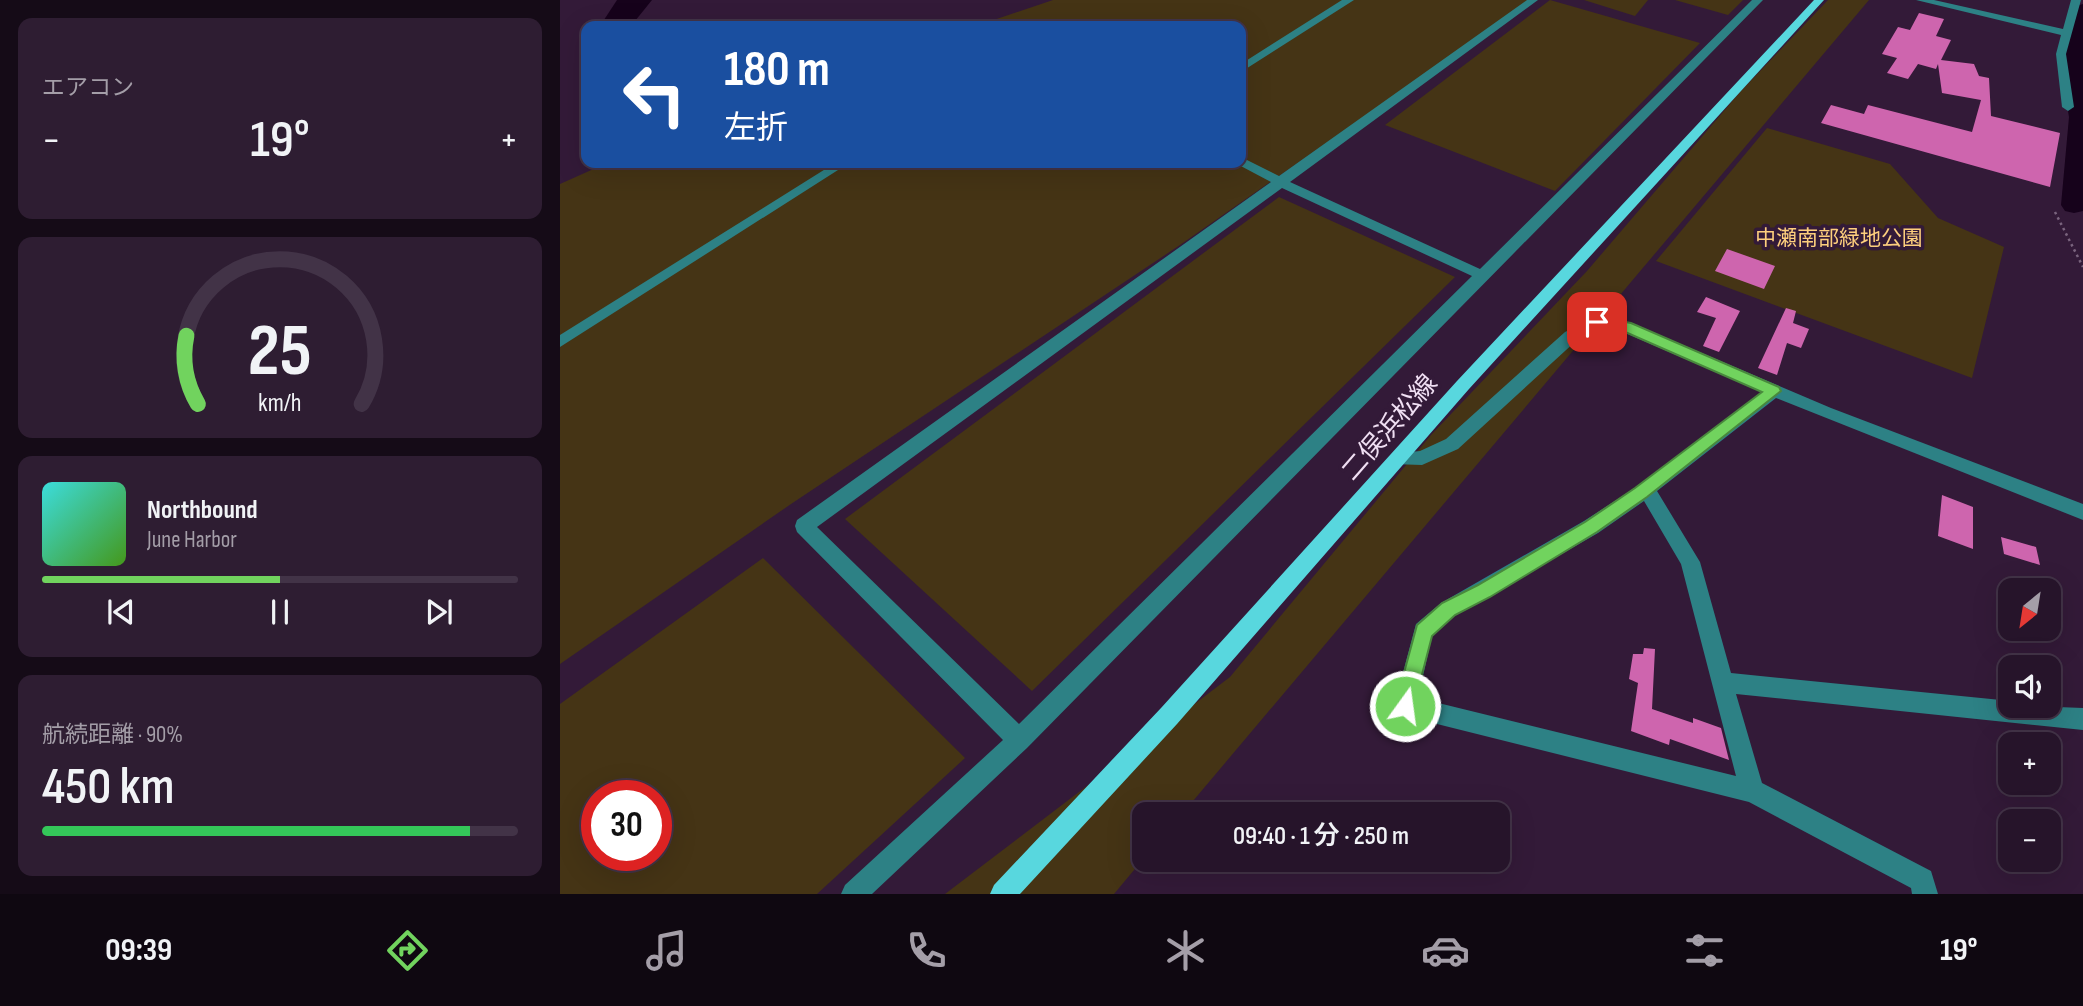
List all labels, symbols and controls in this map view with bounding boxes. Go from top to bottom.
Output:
text: 180 m [724,41,830,100]
icon: left [609,49,700,140]
text: エアコン [42,74,134,102]
text: 19° [250,109,310,172]
text: 左折 [724,109,788,148]
text: − [42,118,61,163]
text: + [499,118,518,163]
park label: 中瀬南部緑地公園 [1755,226,1923,251]
pin [1567,292,1627,352]
icon: arrive [1578,303,1616,341]
text: 25 [248,308,312,396]
street label: 二俣浜松線 [1336,369,1444,487]
text: km/h [258,387,302,418]
text: Northbound [147,495,258,526]
text: June Harbor [147,526,237,554]
north arrow [1998,578,2062,640]
map controls [1998,578,2061,872]
icon: previous [102,593,140,631]
icon: pause [261,593,299,631]
icon: next [420,593,458,631]
button: sound [1998,655,2061,718]
position arrow [1368,669,1442,743]
text: 航続距離 · 90% [42,721,183,749]
button: + [1998,732,2061,795]
text: 450 km [42,756,175,819]
speed limit sign: 30 [581,780,672,871]
button: − [1998,809,2061,872]
text: 09:40 · 1 分 · 250 m [1233,821,1409,852]
icon: directions [383,926,432,975]
icon: music [642,926,691,975]
icon: phone [902,926,951,975]
icon: climate [1161,926,1210,975]
icon: car [1421,926,1470,975]
icon: filters [1680,926,1729,975]
text: 09:39 [105,931,172,970]
text: 19° [1940,931,1978,970]

